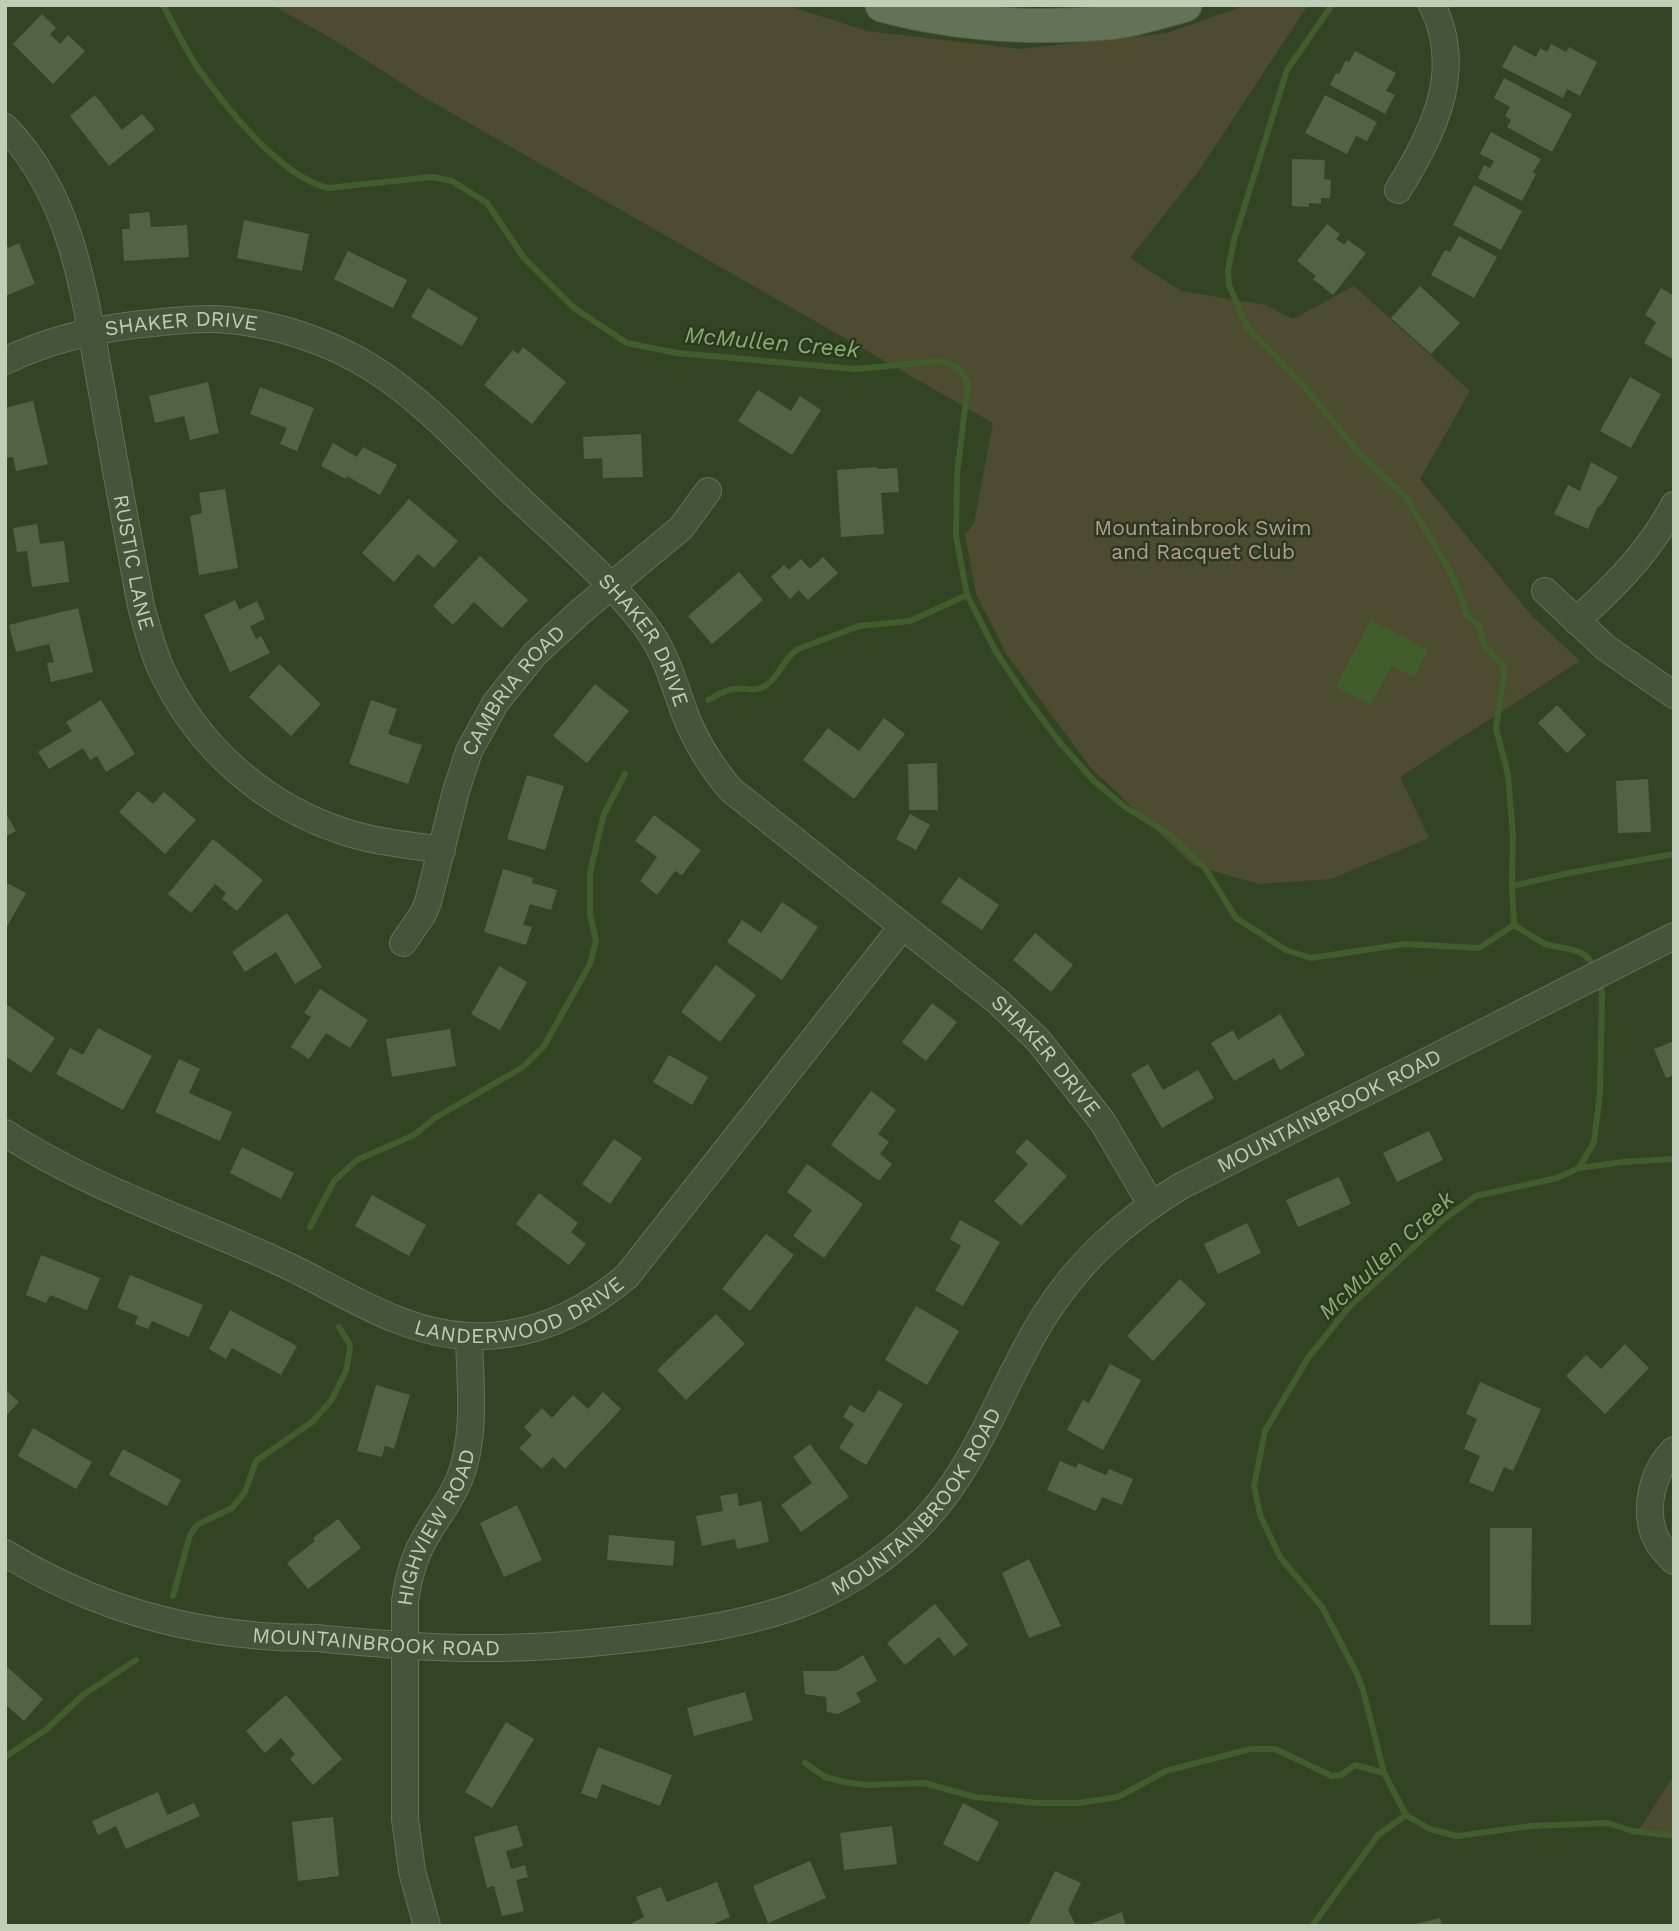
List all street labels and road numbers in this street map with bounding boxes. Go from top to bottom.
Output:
street label: SHAKER DRIVE [103,306,260,341]
street label: RUSTIC LANE [109,492,160,633]
street label: SHAKER DRIVE [594,568,694,709]
street label: CAMBRIA ROAD [456,619,570,760]
street label: SHAKER DRIVE [986,989,1106,1121]
street label: MOUNTAINBROOK ROAD [1213,1043,1445,1178]
street label: LANDERWOOD DRIVE [412,1271,628,1348]
street label: MOUNTAINBROOK ROAD [826,1403,1006,1600]
street label: HIGHVIEW ROAD [391,1447,480,1607]
street label: MOUNTAINBROOK ROAD [251,1622,500,1660]

